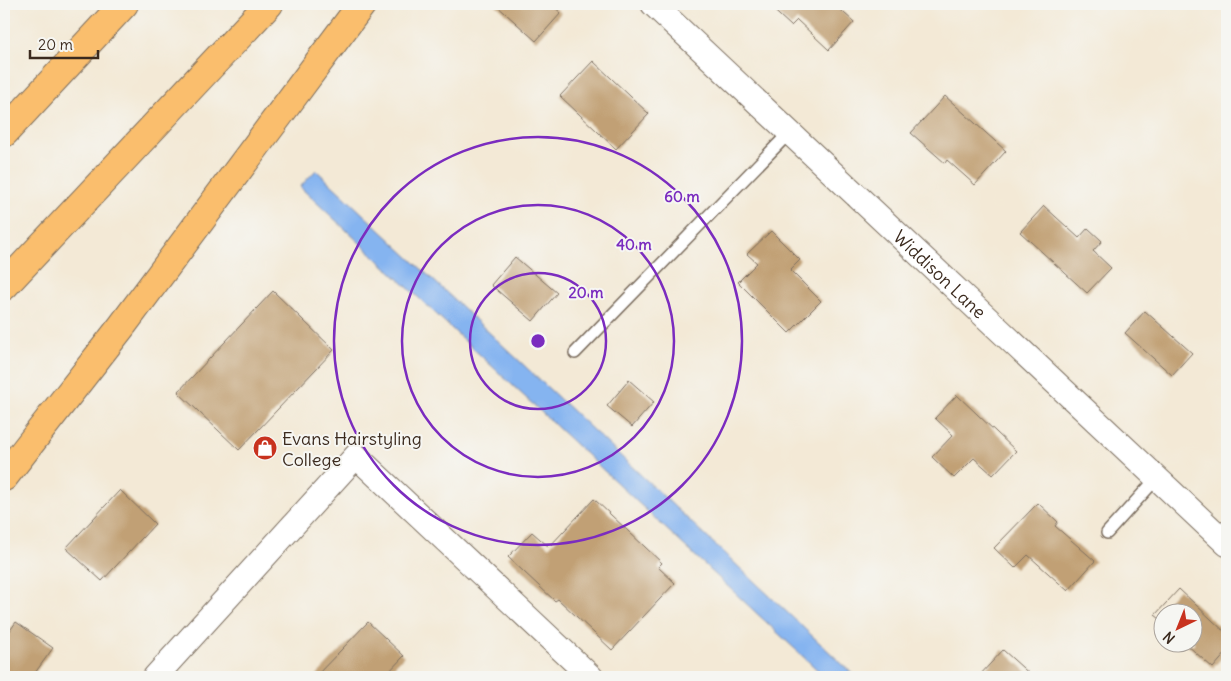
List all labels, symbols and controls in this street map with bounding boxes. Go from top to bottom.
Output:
scale bar [30,28,98,60]
text: 20 m [38,35,73,54]
text: 60 m [664,187,700,206]
street label: Widdison Lane [889,225,991,323]
text: 40 m [616,235,652,254]
text: 20 m [569,283,603,302]
centre of rings [529,332,547,350]
place label: Evans Hairstyling College [282,427,422,471]
shop icon: Evans Hairstyling College [252,435,278,461]
north arrow [1154,604,1204,654]
text: N [1159,628,1179,647]

